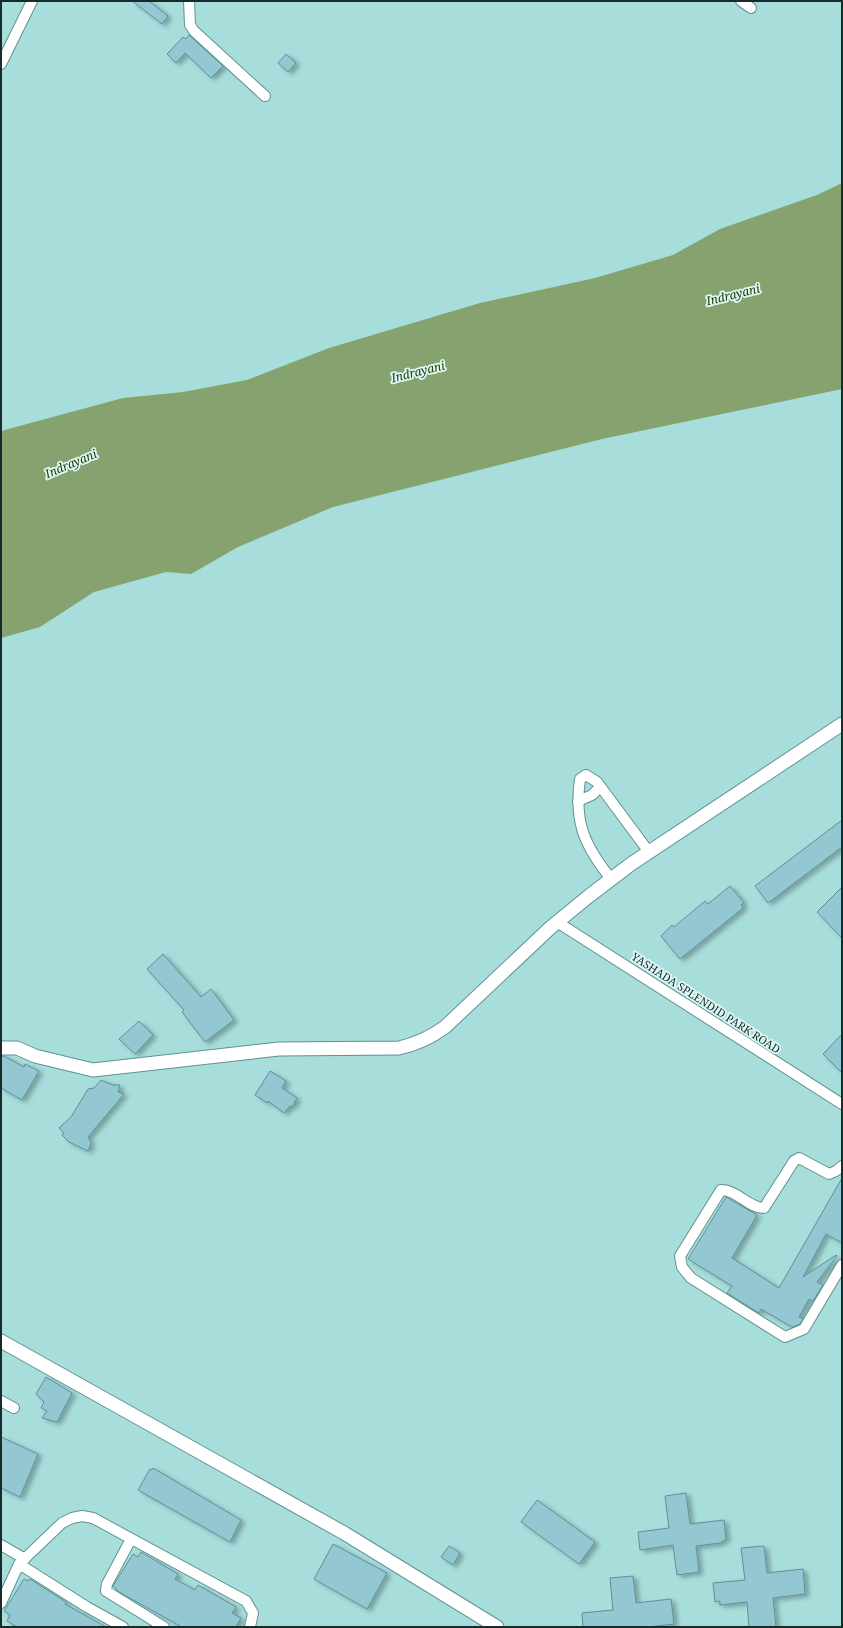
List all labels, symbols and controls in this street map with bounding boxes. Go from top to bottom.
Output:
water label: Indrayani [703,280,762,310]
water label: Indrayani [388,357,447,387]
water label: Indrayani [41,445,100,482]
street label: YASHADA SPLENDID PARK ROAD [628,948,784,1056]

